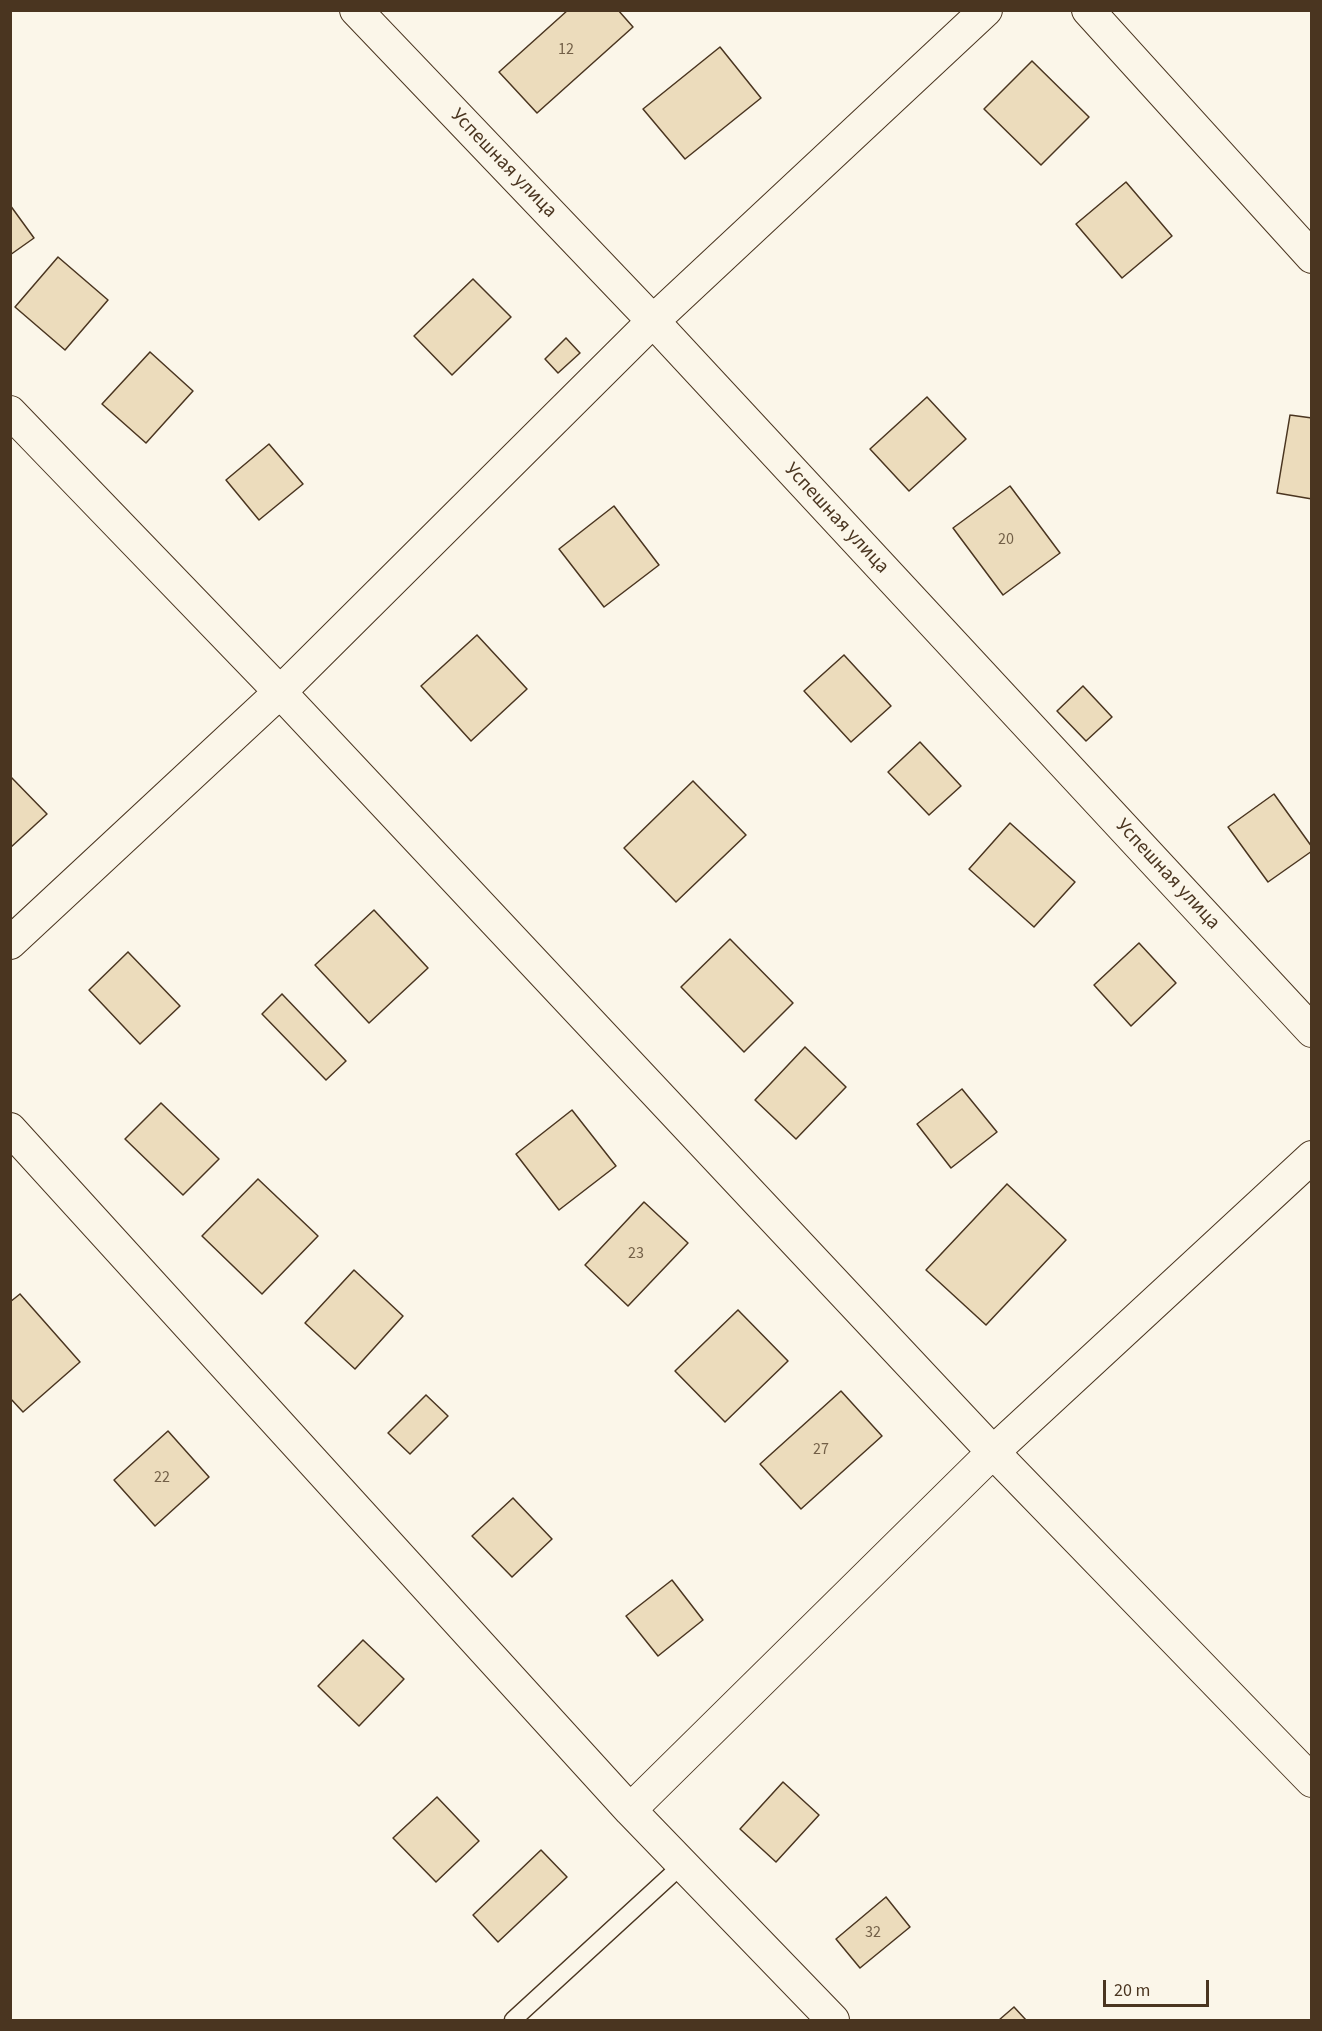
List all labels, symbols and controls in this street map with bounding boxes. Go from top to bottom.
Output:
house number: 12 [558,40,574,60]
street label: Успешная улица [445,104,561,224]
street label: Успешная улица [779,459,893,579]
house number: 20 [998,530,1014,550]
street label: Успешная улица [1110,815,1224,935]
house number: 23 [628,1244,644,1264]
house number: 27 [813,1440,829,1460]
house number: 22 [154,1468,170,1488]
house number: 32 [865,1923,881,1943]
scale bar [1106,1968,1212,2006]
text: 20 m [1114,1978,1150,2003]

